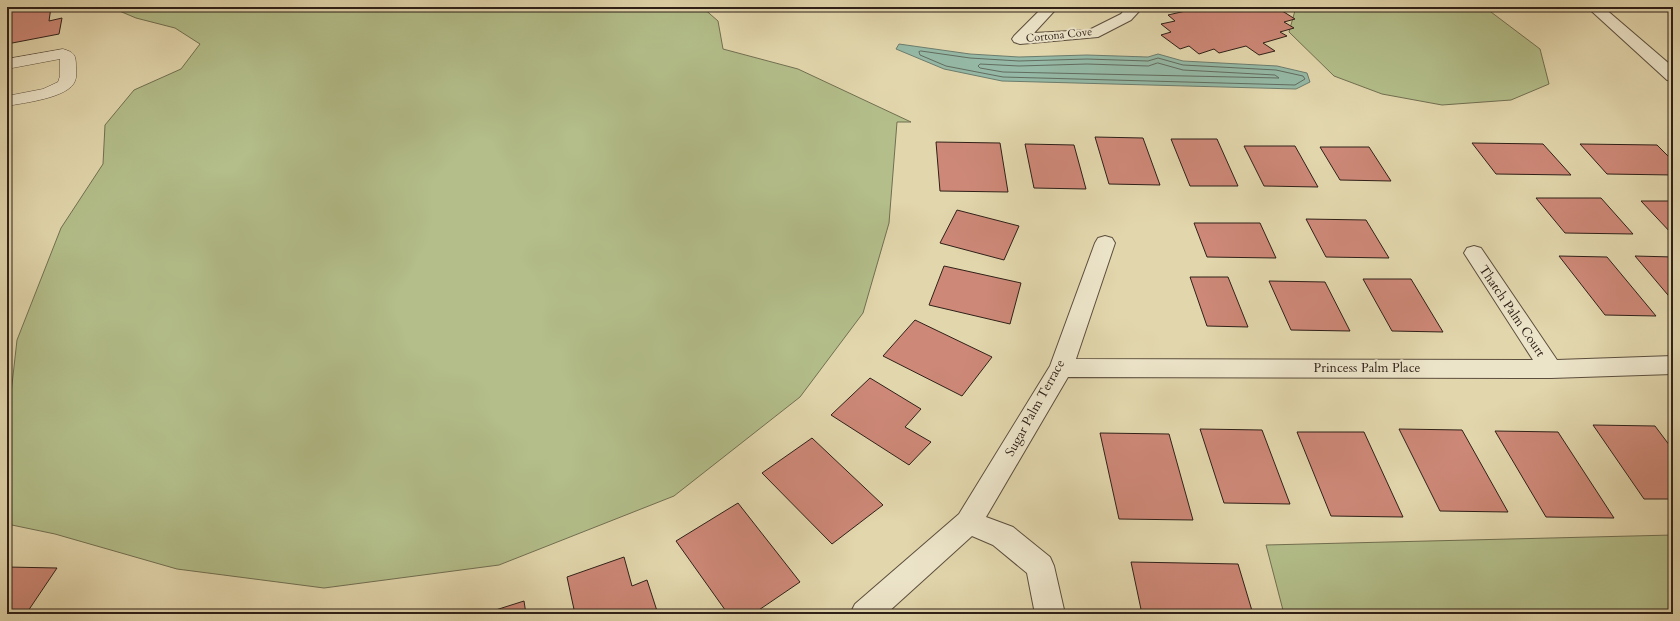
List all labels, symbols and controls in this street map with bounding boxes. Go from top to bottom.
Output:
street label: Cortona Cove [1025,24,1093,46]
street label: Thatch Palm Court [1475,262,1549,360]
street label: Sugar Palm Terrace [1001,356,1069,460]
street label: Princess Palm Place [1313,359,1421,377]

